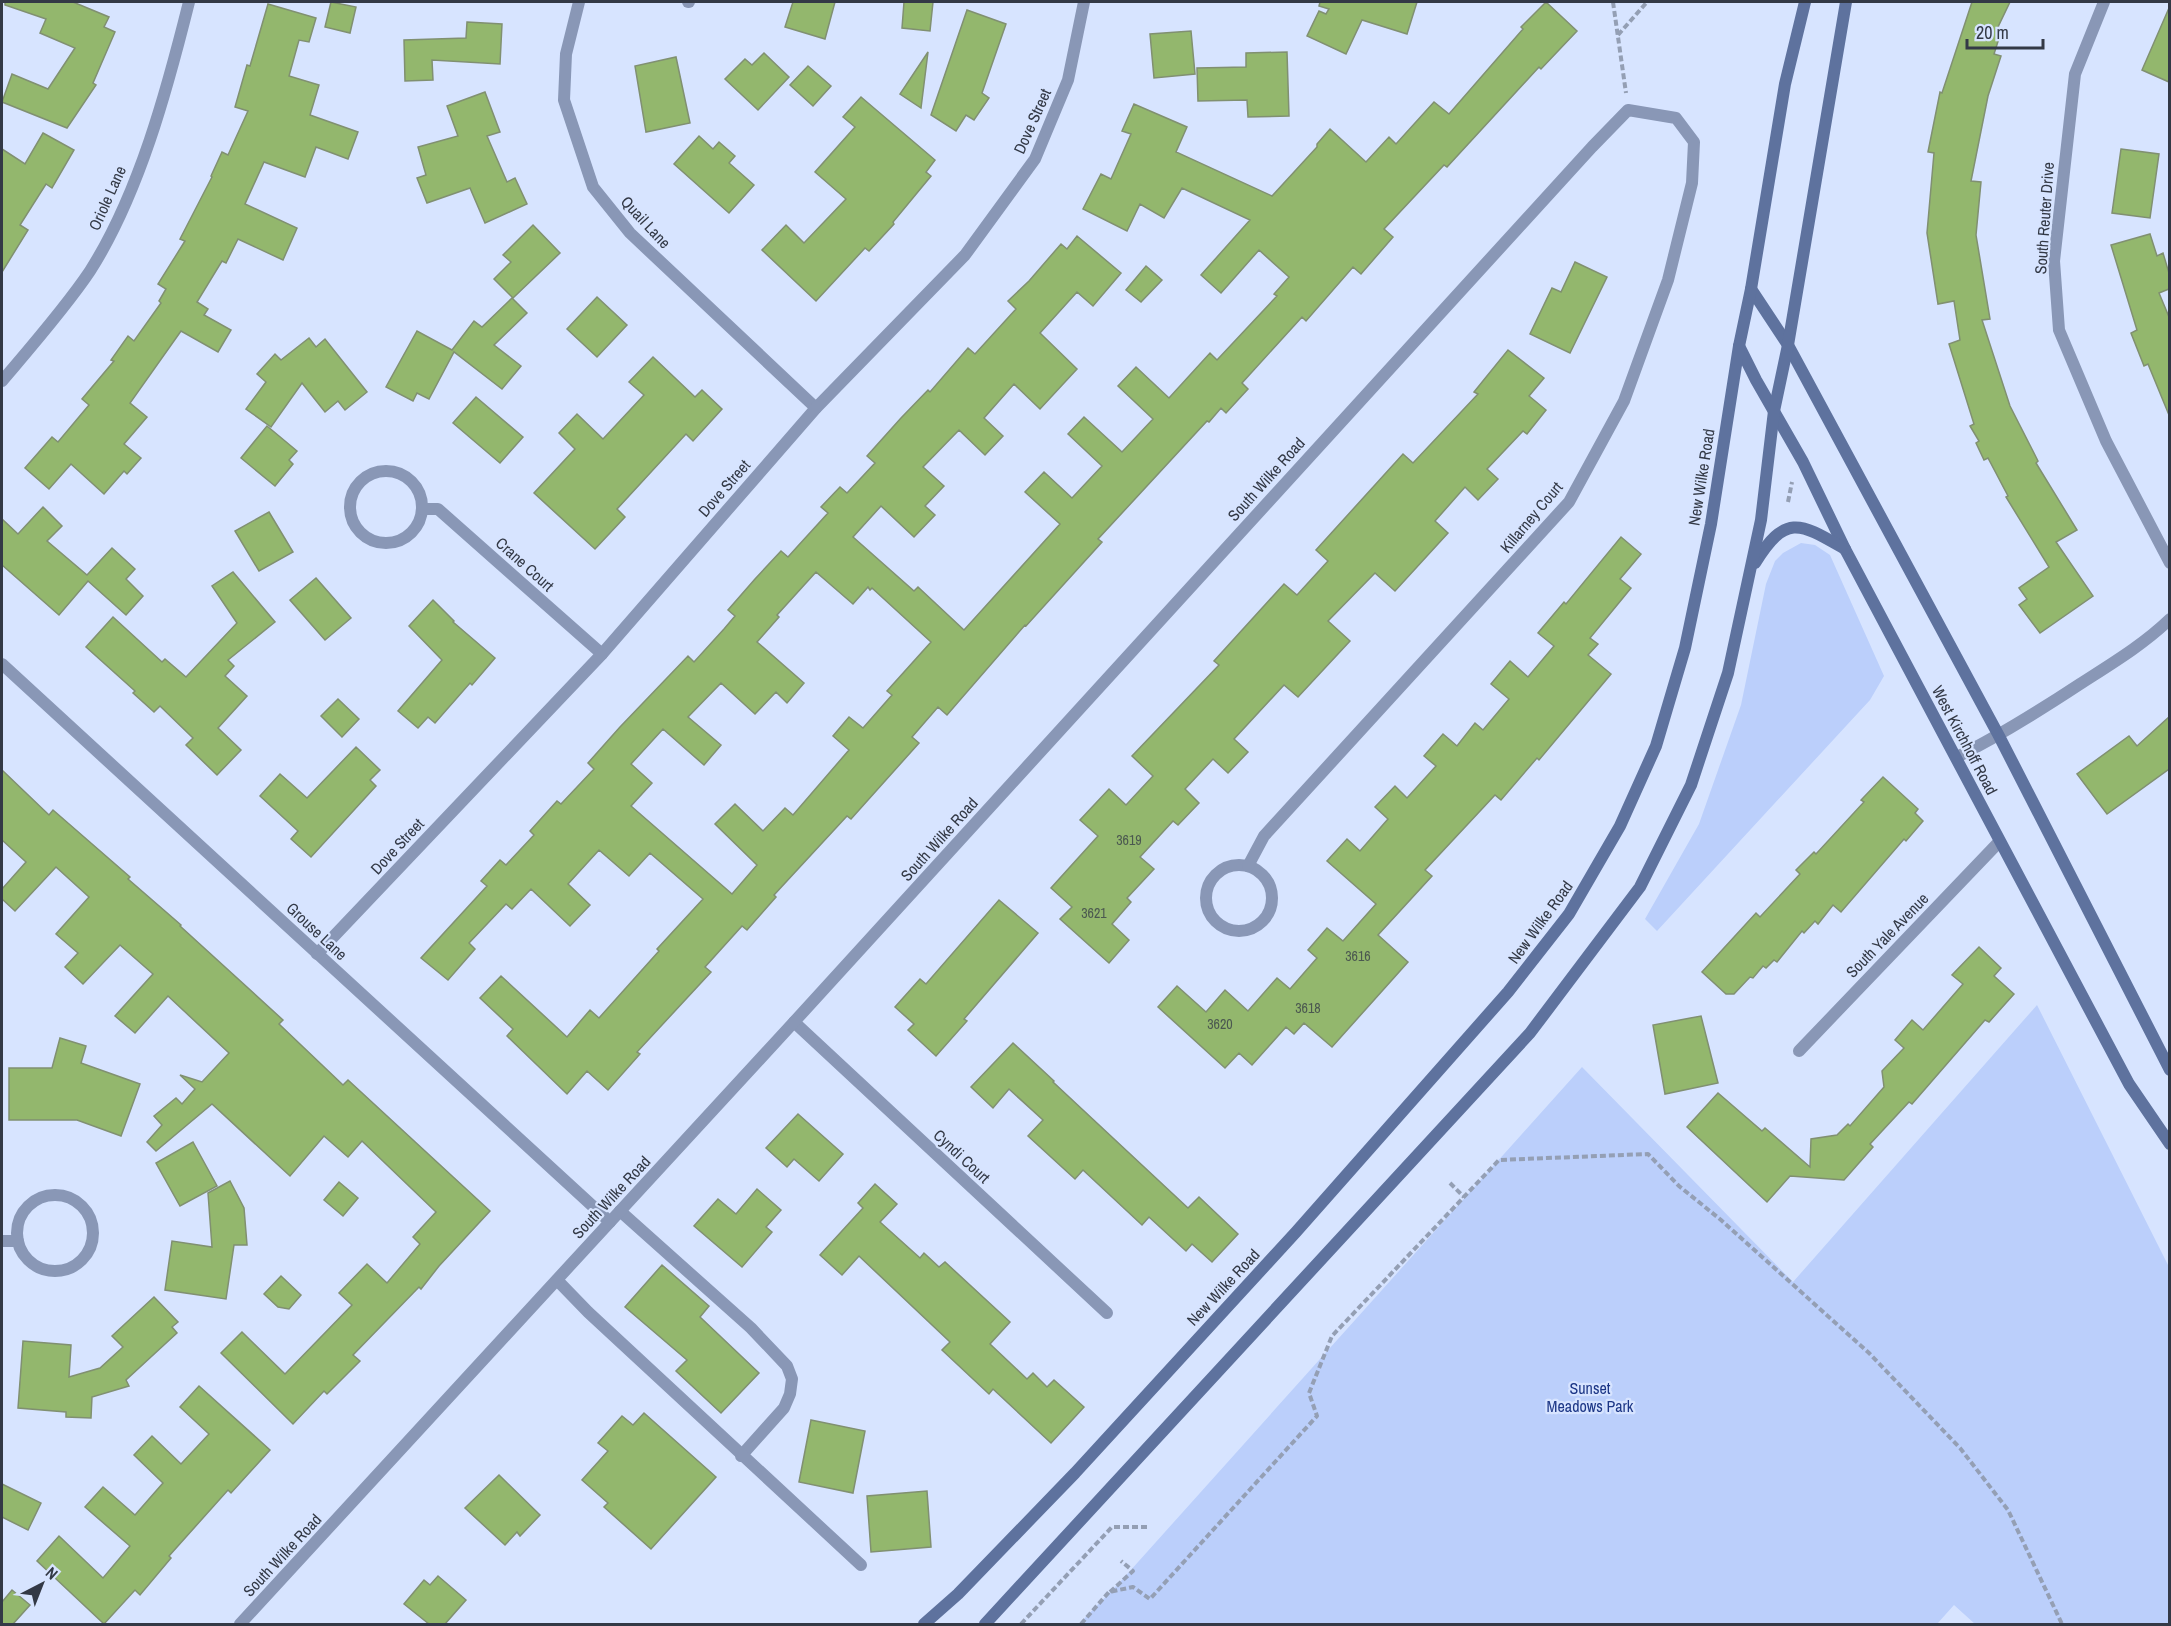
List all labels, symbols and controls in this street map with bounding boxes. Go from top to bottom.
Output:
scale bar [1967,12,2044,50]
text: 20 m [1976,20,2009,45]
street label: Dove Street [1008,85,1056,157]
street label: South Reuter Drive [2029,161,2059,275]
street label: Oriole Lane [83,162,131,234]
street label: Quail Lane [616,191,676,253]
street label: New Wilke Road [1682,427,1720,527]
street label: South Wilke Road [1222,432,1310,526]
street label: Dove Street [693,454,755,521]
street label: Killarney Court [1495,476,1568,557]
street label: Crane Court [491,532,559,596]
street label: West Kirchhoff Road [1927,682,2003,798]
street label: South Wilke Road [895,792,983,886]
street label: Dove Street [365,813,429,879]
house number: 3619 [1116,831,1142,849]
street label: New Wilke Road [1502,876,1578,968]
street label: South Yale Avenue [1841,888,1933,982]
street label: Grouse Lane [282,897,352,965]
house number: 3621 [1081,904,1107,922]
house number: 3616 [1345,947,1371,965]
house number: 3618 [1295,999,1321,1017]
house number: 3620 [1207,1015,1233,1033]
street label: Cyndi Court [929,1124,995,1188]
street label: South Wilke Road [567,1151,655,1243]
street label: New Wilke Road [1182,1244,1264,1330]
park label: Sunset Meadows Park [1547,1377,1634,1417]
street label: South Wilke Road [238,1509,326,1601]
north arrow [12,1554,72,1614]
text: N [41,1562,63,1584]

